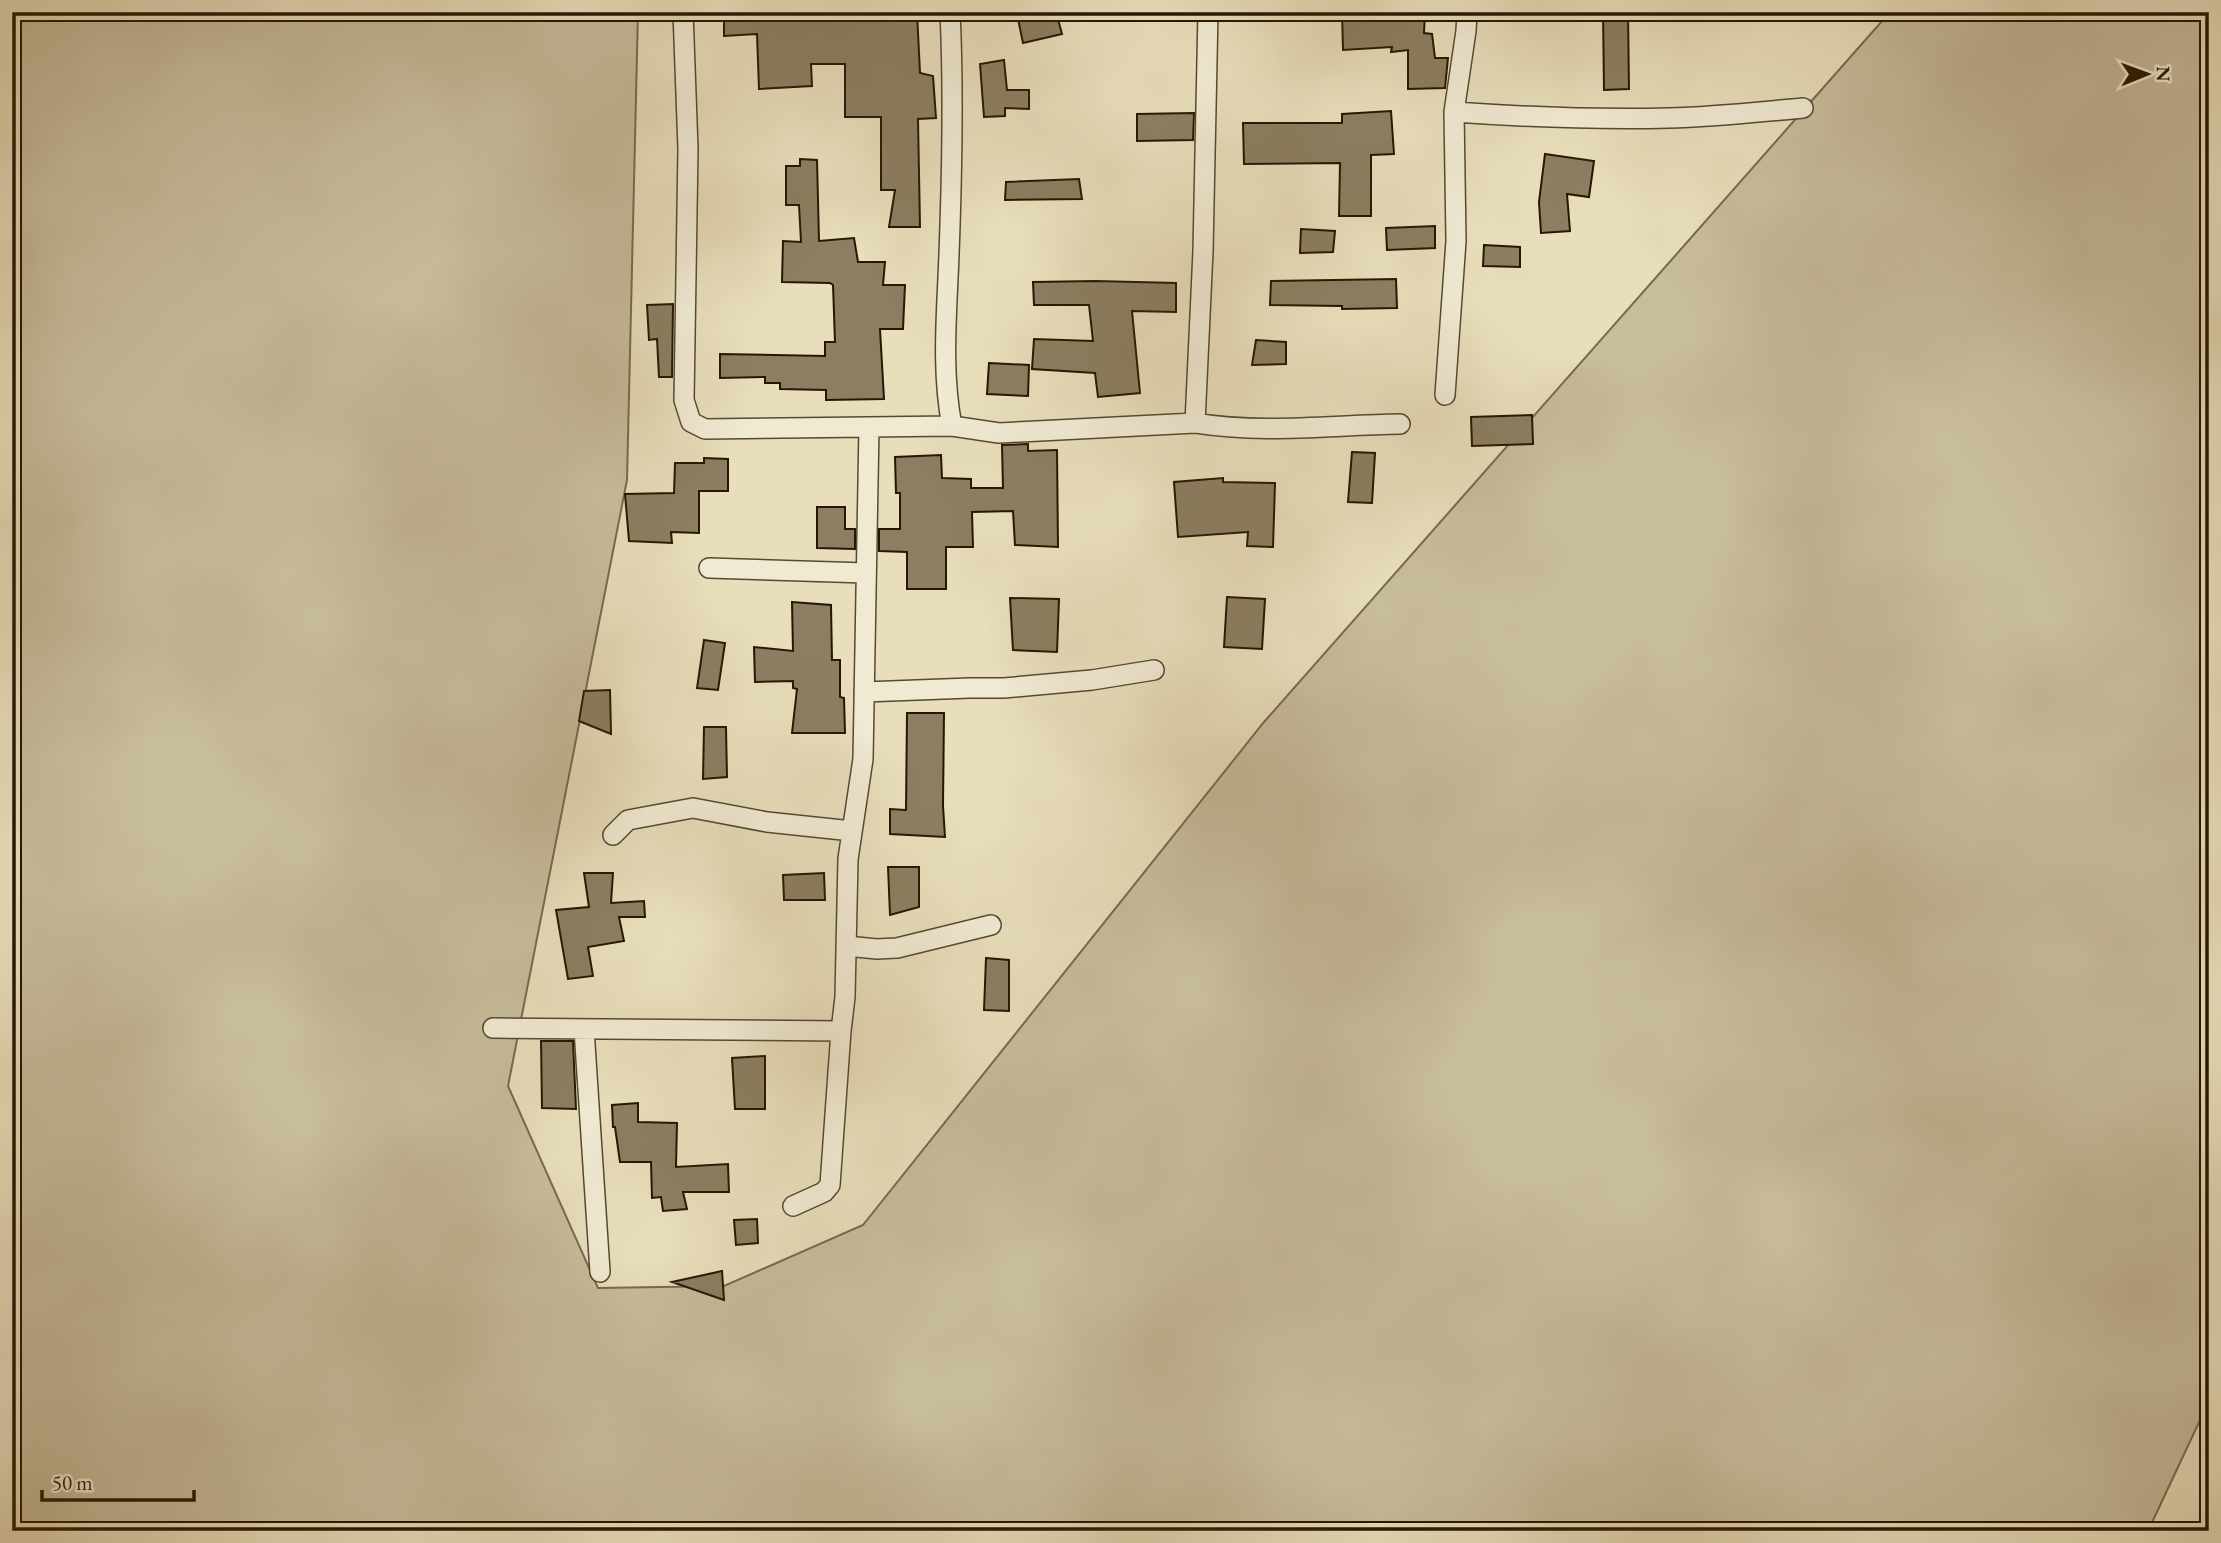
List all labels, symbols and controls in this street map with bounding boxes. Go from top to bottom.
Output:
north arrow [2112,38,2182,108]
text: N [2151,66,2176,82]
scale bar [42,1459,194,1503]
text: 50 m [52,1469,93,1496]

